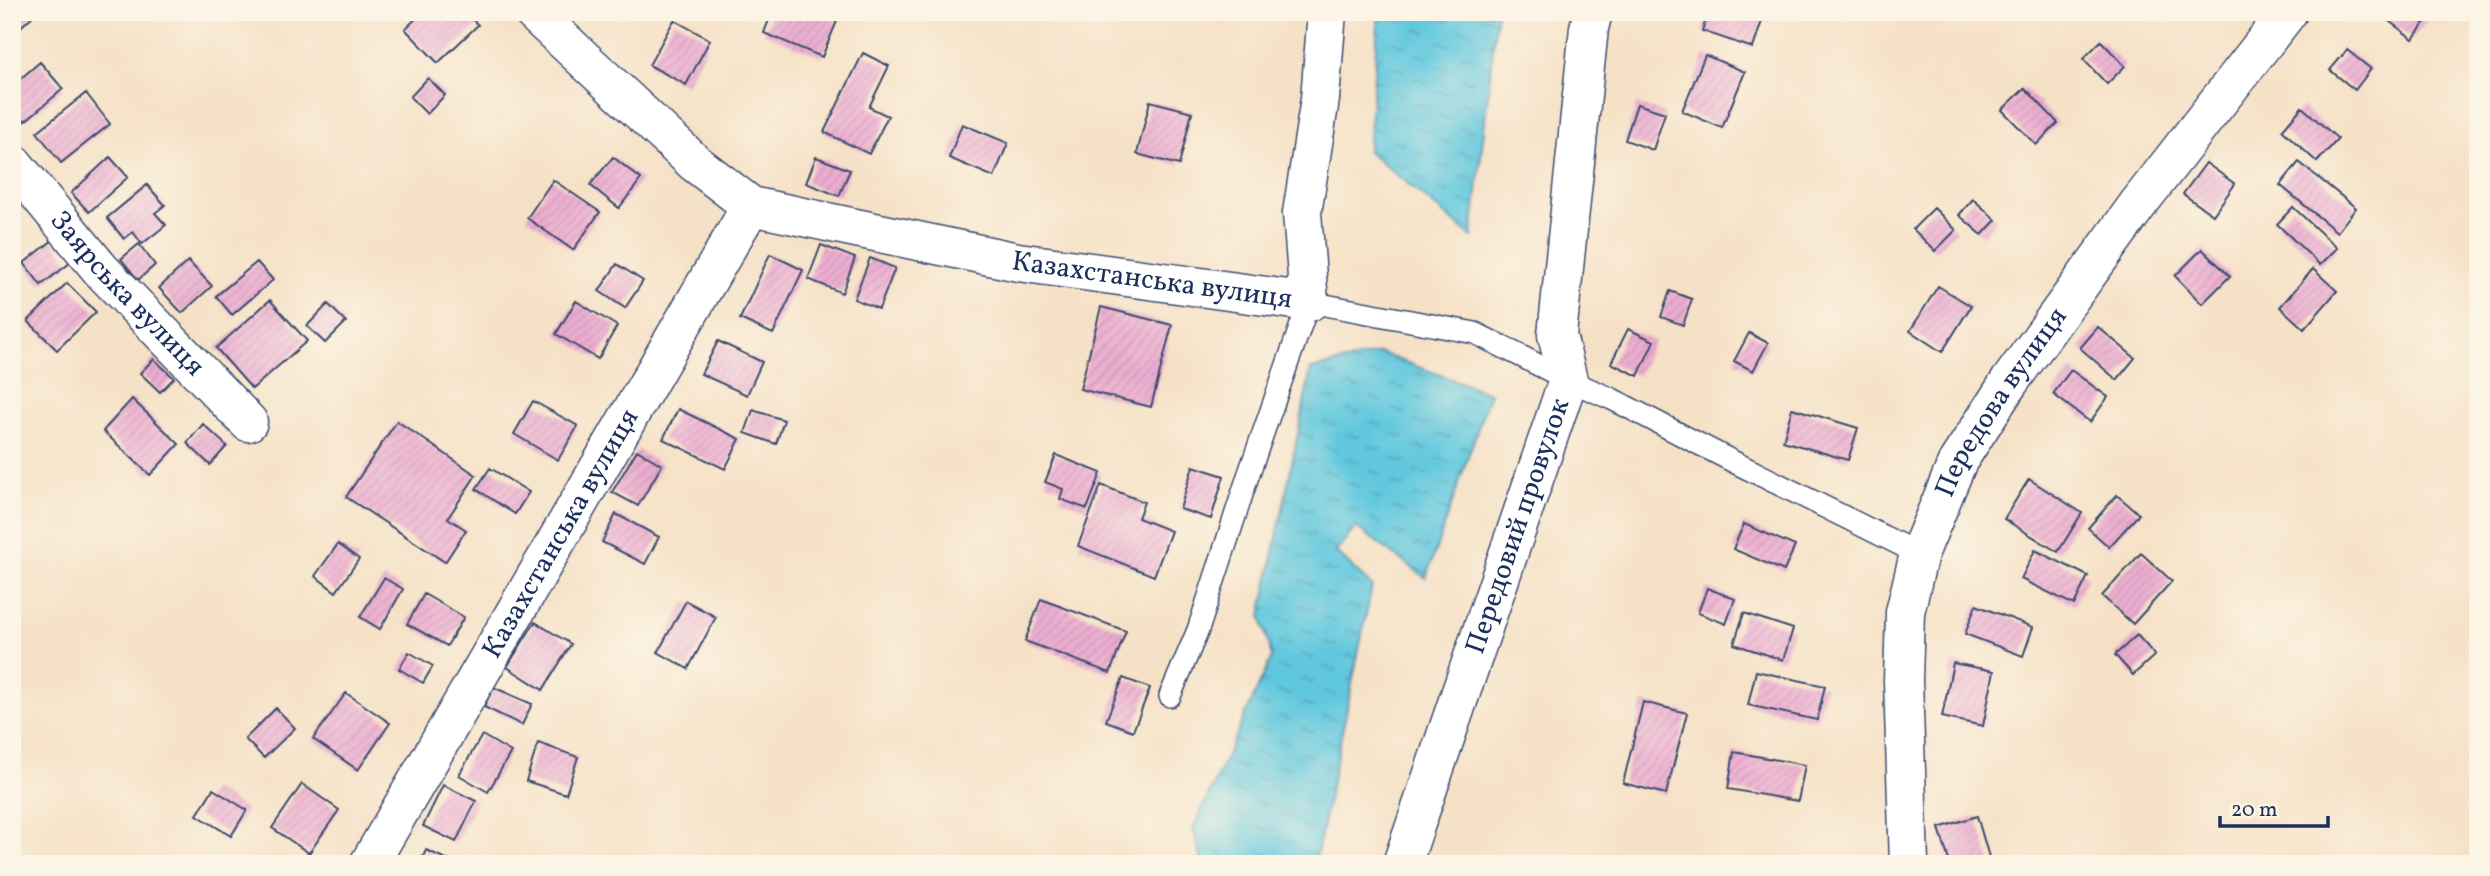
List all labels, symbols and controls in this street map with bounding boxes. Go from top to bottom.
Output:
street label: Заярська вулиця [41,202,213,385]
street label: Казахстанська вулиця [1009,242,1295,319]
street label: Передова вулиця [1926,299,2077,503]
street label: Передовий провулок [1456,393,1580,659]
street label: Казахстанська вулиця [473,402,649,666]
scale bar [2220,785,2329,829]
text: 20 m [2231,796,2277,825]

